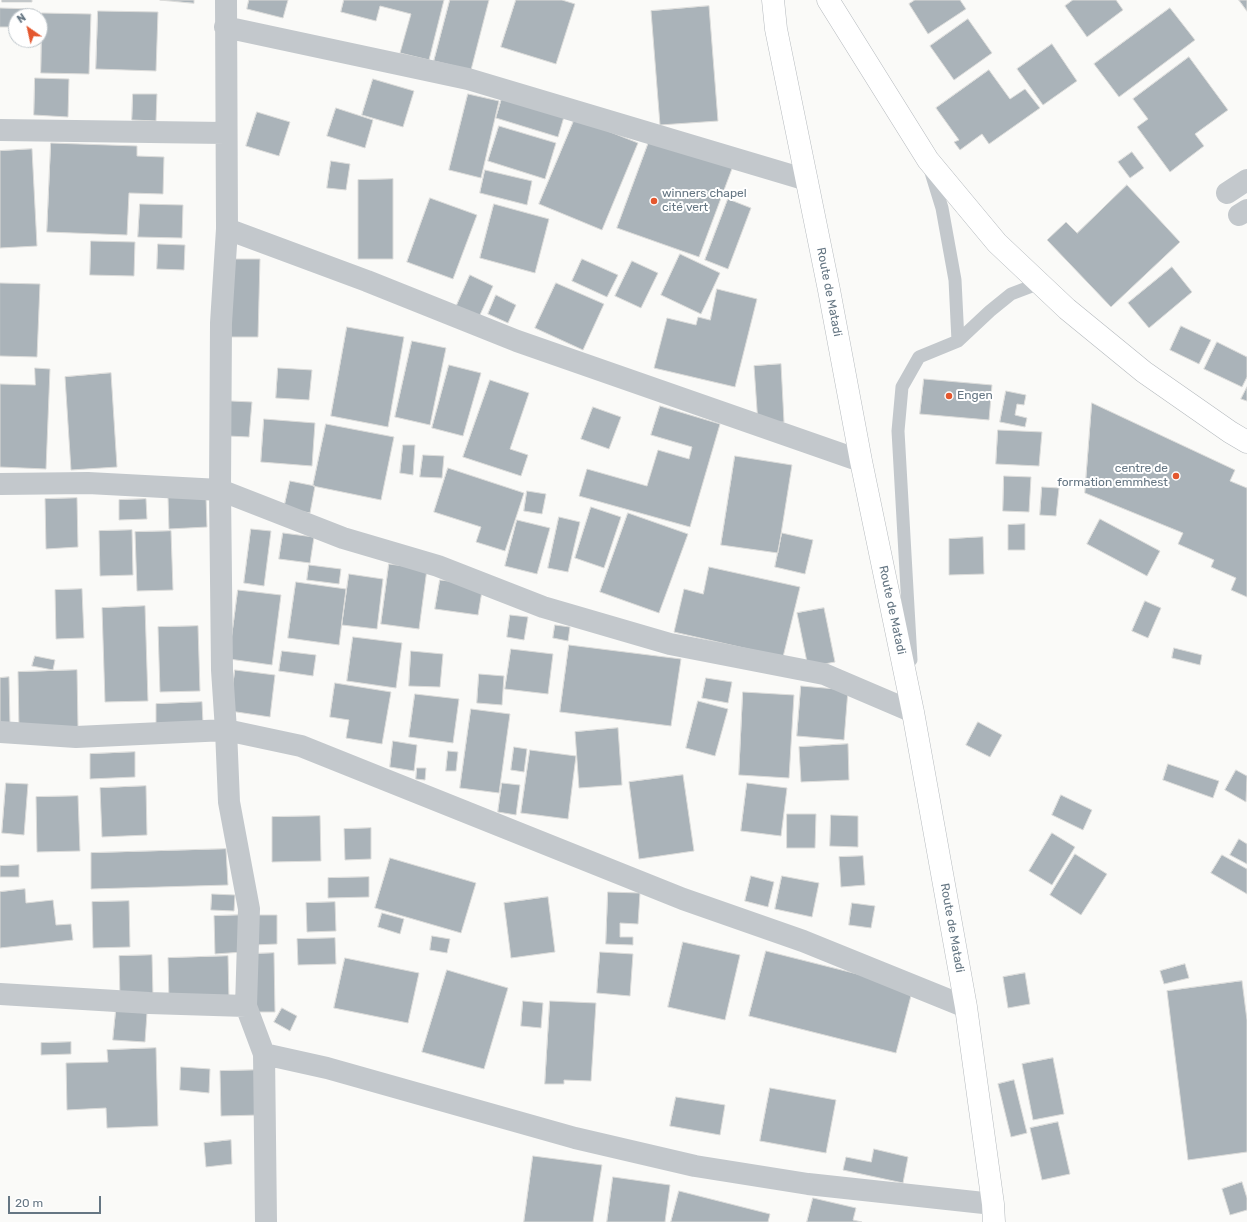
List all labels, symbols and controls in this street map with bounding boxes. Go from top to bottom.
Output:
north arrow [8,8,48,48]
text: N [15,11,28,26]
place label: winners chapel cité vert [662,187,747,215]
marker: winners chapel cité vert [649,196,659,206]
street label: Route de Matadi [813,246,845,338]
place label: Engen [957,389,993,403]
marker: Engen [944,391,954,401]
place label: centre de formation emmhest [1057,462,1168,490]
marker: centre de formation emmhest [1171,471,1181,481]
street label: Route de Matadi [876,564,908,656]
street label: Route de Matadi [937,882,967,974]
scale bar [10,1188,103,1214]
text: 20 m [15,1196,43,1210]

